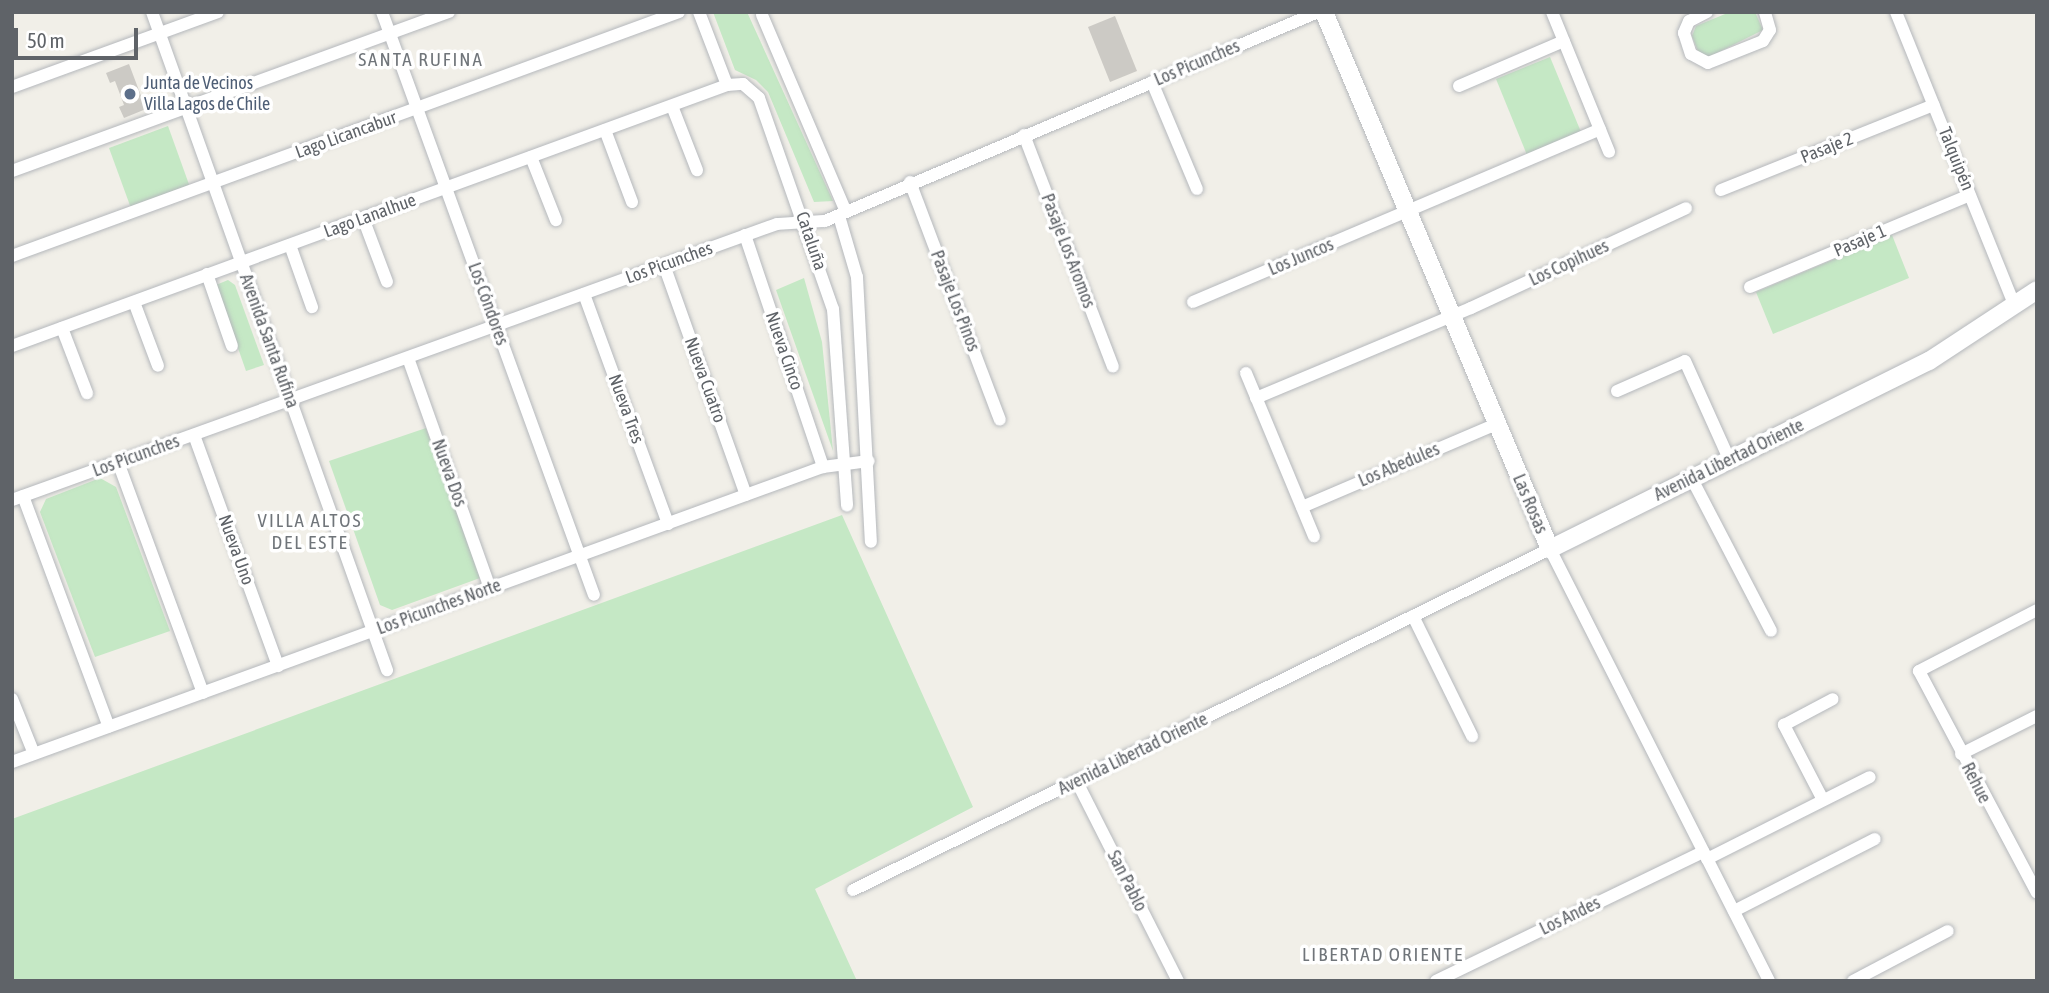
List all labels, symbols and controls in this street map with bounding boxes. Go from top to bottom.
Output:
scale bar [18,14,142,58]
text: 50 m [27,28,65,52]
street label: Los Picunches [1151,35,1243,91]
district label: SANTA RUFINA [360,49,482,71]
place label: Junta de Vecinos Villa Lagos de Chile [144,73,270,116]
marker: Junta de Vecinos Villa Lagos de Chile [122,86,138,102]
street label: Lago Licancabur [292,107,400,163]
street label: Talquipén [1934,124,1978,194]
street label: Pasaje 2 [1798,128,1856,168]
street label: Lago Lanalhue [321,189,419,243]
street label: Pasaje Los Aromos [1036,191,1100,311]
street label: Cataluña [791,209,831,273]
street label: Pasaje 1 [1831,220,1889,262]
street label: Los Juncos [1265,234,1337,280]
street label: Los Copihues [1526,235,1612,291]
street label: Los Picunches [623,237,715,289]
street label: Pasaje Los Pinos [926,247,984,355]
street label: Los Cóndores [463,260,513,348]
street label: Avenida Santa Rufina [235,271,303,411]
street label: Nueva Cinco [761,309,807,393]
street label: Nueva Cuatro [680,334,730,426]
street label: Nueva Tres [604,371,648,447]
street label: Avenida Libertad Oriente [1651,414,1807,506]
street label: Los Picunches [90,430,182,482]
street label: Nueva Dos [427,436,471,510]
street label: Los Abedules [1355,438,1443,492]
street label: Las Rosas [1508,471,1552,537]
district label: VILLA ALTOS DEL ESTE [259,510,361,554]
street label: Nueva Uno [213,512,259,588]
street label: Los Picunches Norte [374,575,504,639]
street label: Avenida Libertad Oriente [1055,708,1211,800]
street label: Rehue [1957,759,1995,807]
street label: San Pablo [1103,847,1151,915]
street label: Los Andes [1536,892,1604,940]
district label: LIBERTAD ORIENTE [1304,944,1462,966]

